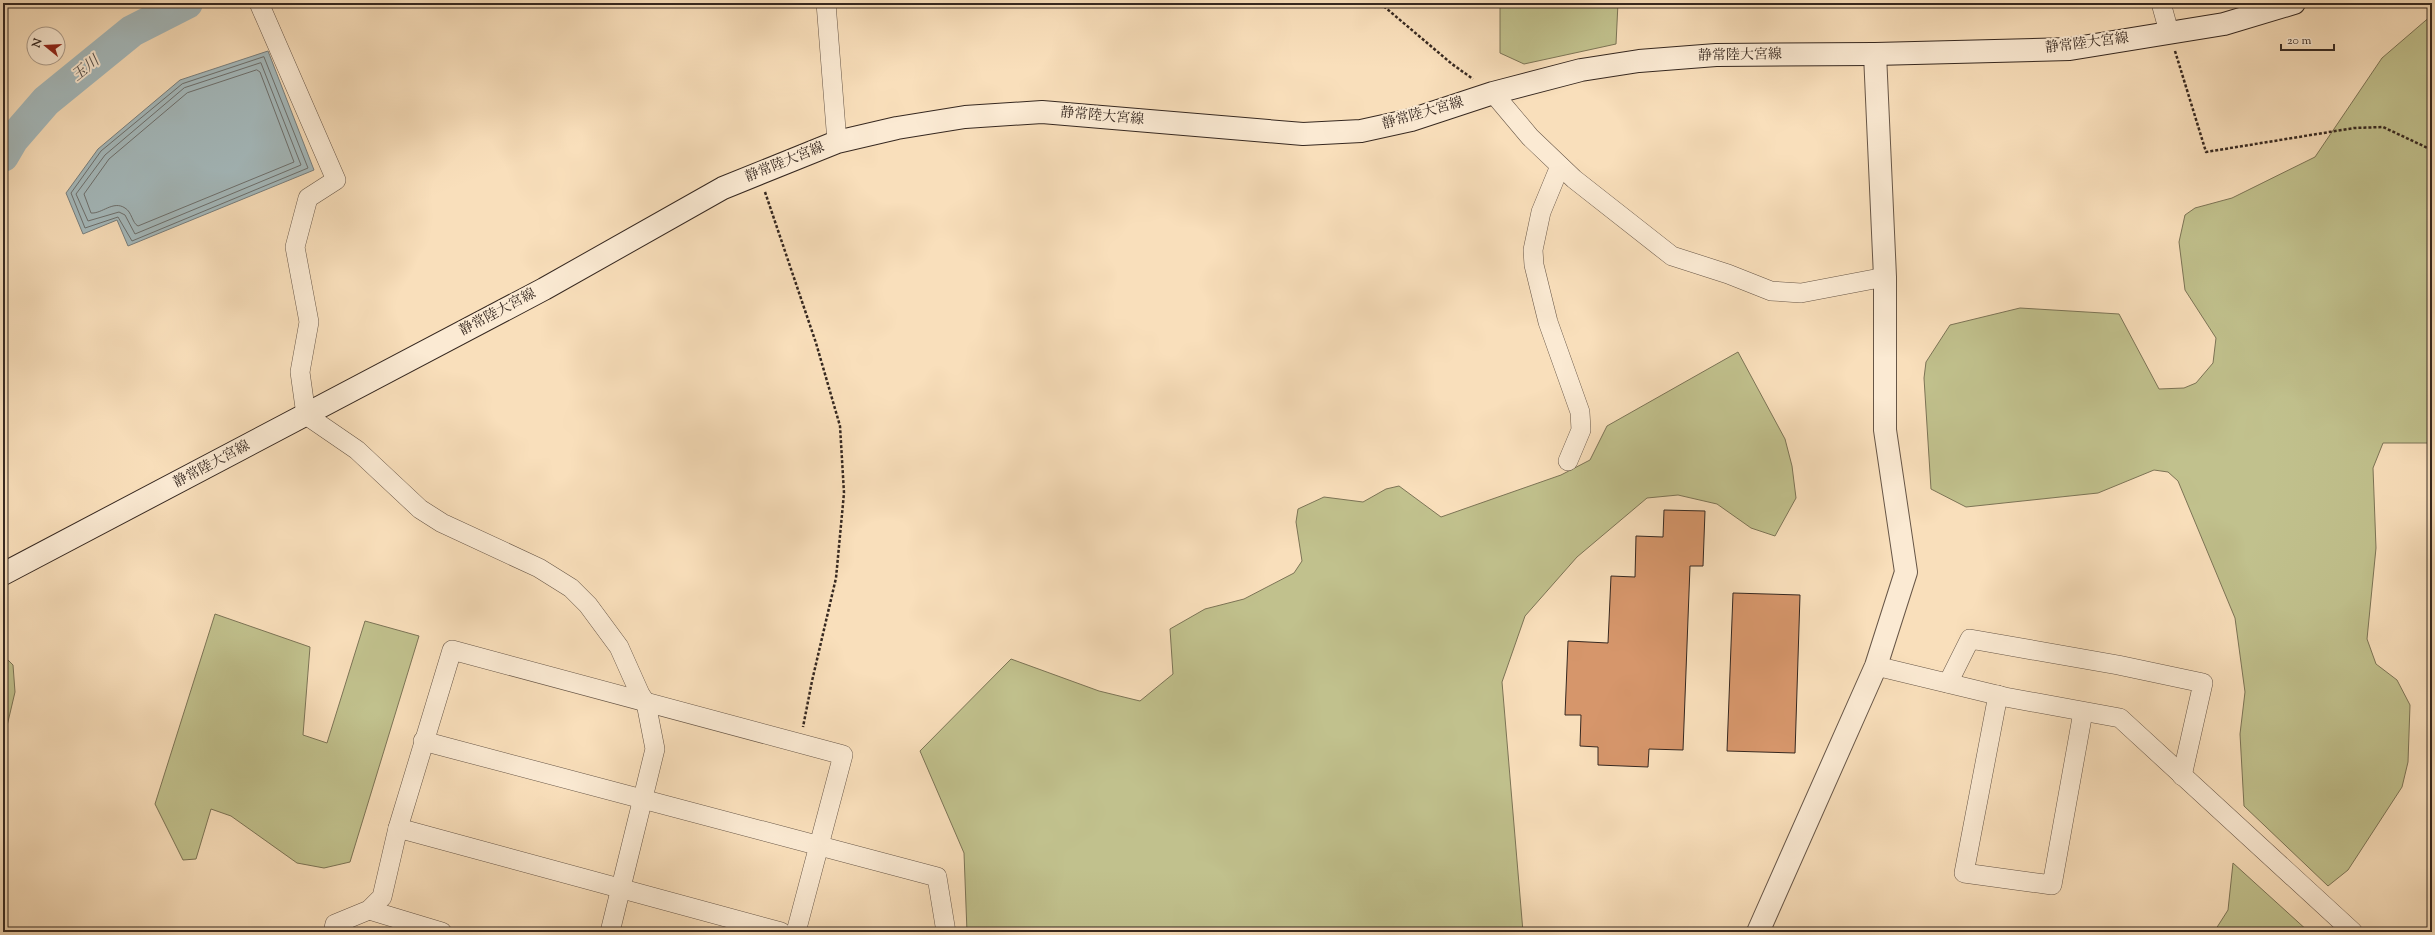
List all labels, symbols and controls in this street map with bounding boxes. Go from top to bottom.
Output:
north arrow [26,26,66,66]
scale bar [2281,26,2334,52]
street label: 静常陸大宮線 [2044,29,2130,59]
text: 20 m [2287,32,2312,50]
text: N [28,36,46,51]
street label: 静常陸大宮線 [1698,45,1782,67]
water label: 玉川 [68,50,106,87]
street label: 静常陸大宮線 [1380,93,1466,135]
street label: 静常陸大宮線 [1059,103,1145,131]
street label: 静常陸大宮線 [742,138,828,188]
street label: 静常陸大宮線 [456,284,540,342]
street label: 静常陸大宮線 [170,436,254,494]

